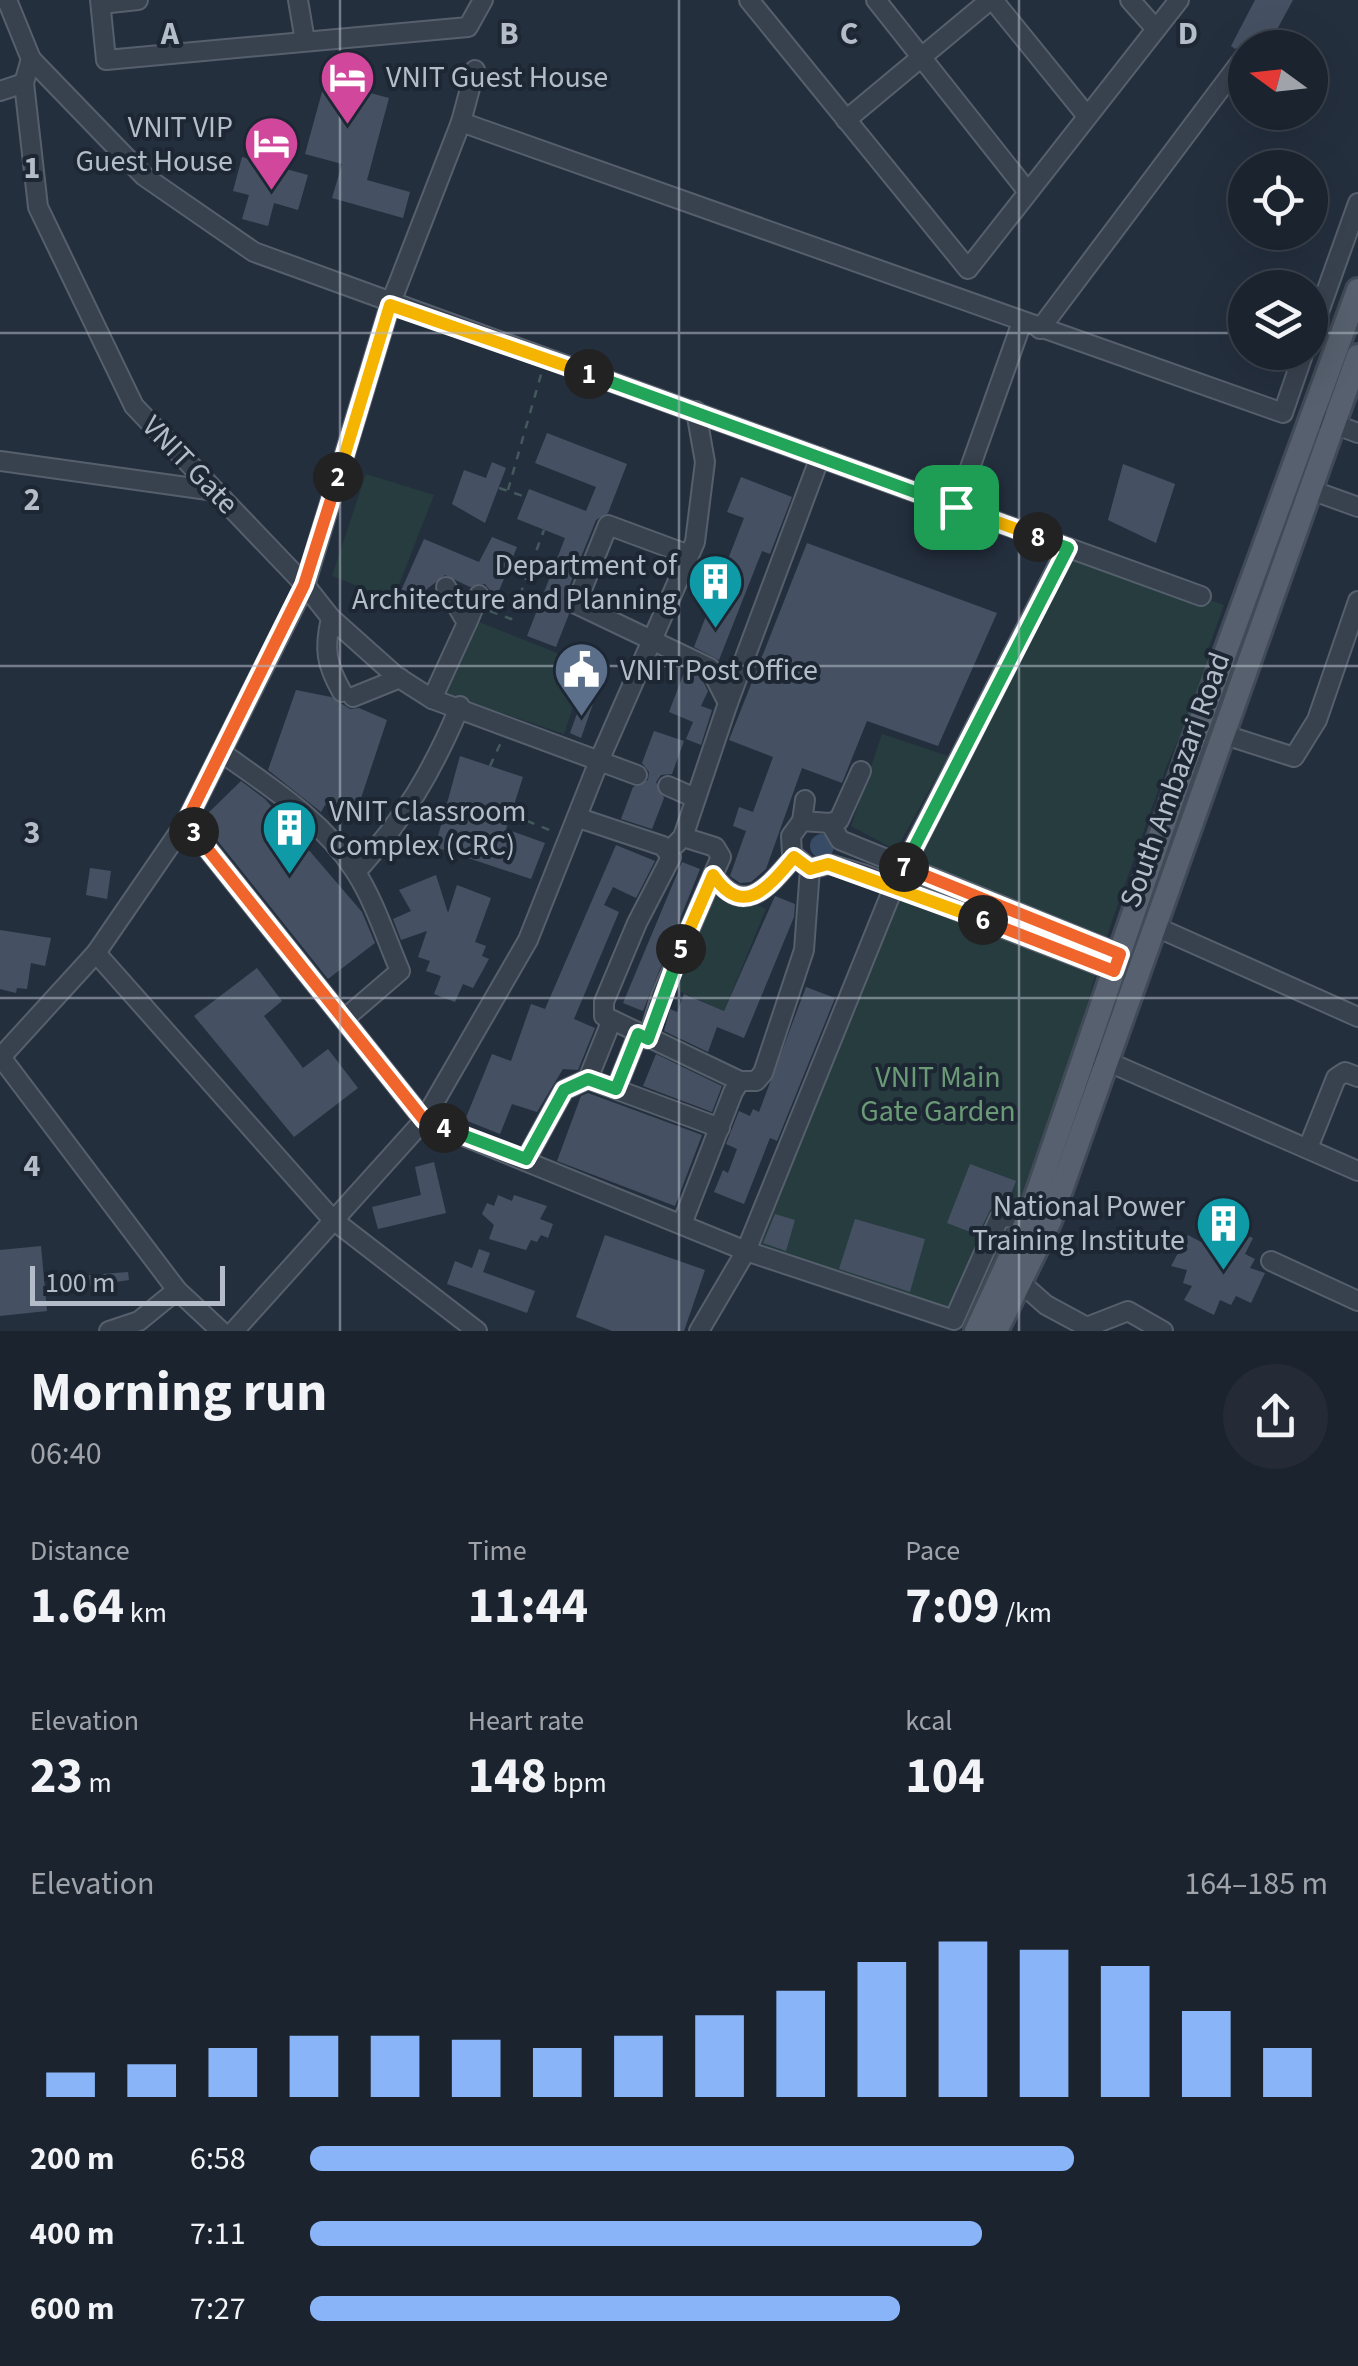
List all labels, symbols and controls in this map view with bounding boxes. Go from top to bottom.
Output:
text: A [160,11,180,57]
text: B [499,11,519,57]
text: C [840,11,858,57]
text: D [1178,11,1198,57]
north arrow [1228,30,1328,130]
map controls [1228,30,1328,370]
hotel icon: VNIT Guest House [317,47,377,126]
place label: VNIT Guest House [386,56,608,99]
place label: VNIT VIP Guest House [76,106,233,183]
hotel icon: VNIT VIP Guest House [242,114,302,193]
text: 1 [24,145,40,191]
button: locate [1228,150,1328,250]
button: layers [1228,270,1328,370]
pin: 1 [564,349,614,399]
text: 1 [582,354,596,394]
street label: VNIT Gate [132,406,248,524]
pin: 2 [313,452,363,502]
text: 2 [331,457,345,497]
pin [914,465,999,550]
text: 2 [24,477,40,523]
icon: arrive [929,480,984,535]
pin: 8 [1013,512,1063,562]
text: 8 [1031,517,1045,557]
place label: Department of Architecture and Planning [352,544,678,621]
building icon: Department of Architecture and Planning [686,552,746,631]
public building icon: VNIT Post Office [551,640,611,719]
street label: South Ambazari Road [1109,646,1241,914]
place label: VNIT Post Office [620,649,818,692]
place label: VNIT Classroom Complex (CRC) [329,790,526,867]
building icon: VNIT Classroom Complex (CRC) [260,798,320,877]
pin: 3 [169,807,219,857]
text: 3 [24,810,40,856]
text: 3 [187,812,201,852]
pin: 7 [879,842,929,892]
text: 7 [897,847,911,887]
pin: 6 [958,895,1008,945]
text: 6 [976,900,990,940]
pin: 5 [656,924,706,974]
text: 5 [674,929,688,969]
park label: VNIT Main Gate Garden [860,1056,1016,1133]
pin: 4 [419,1103,469,1153]
text: 4 [437,1108,451,1148]
text: 4 [24,1143,41,1189]
place label: National Power Training Institute [972,1185,1186,1262]
building icon: National Power Training Institute [1194,1193,1254,1272]
scale bar [30,1261,225,1306]
text: 100 m [45,1263,116,1303]
text: Morning run [30,1354,327,1432]
button: share [1223,1364,1328,1469]
text: 06:40 [30,1431,102,1477]
text: Distance [30,1531,130,1571]
text: Time [468,1531,527,1571]
text: Pace [905,1531,960,1571]
text: 1.64 [30,1571,124,1642]
text: 11:44 [468,1571,588,1642]
text: 7:09 [905,1571,1000,1642]
text: km [124,1593,167,1633]
text: /km [1000,1593,1052,1633]
text: Elevation [30,1701,139,1741]
text: Heart rate [468,1701,584,1741]
text: kcal [905,1701,952,1741]
text: 23 [30,1741,83,1812]
text: 148 [468,1741,547,1812]
text: 104 [905,1741,985,1812]
text: m [83,1763,112,1803]
text: bpm [547,1763,607,1803]
text: Elevation [30,1861,155,1907]
text: 164–185 m [1184,1861,1328,1907]
text: 200 m [30,2136,115,2182]
text: 6:58 [190,2136,246,2182]
text: 400 m [30,2211,115,2257]
text: 7:11 [190,2211,246,2257]
text: 600 m [30,2286,115,2332]
text: 7:27 [190,2286,246,2332]

